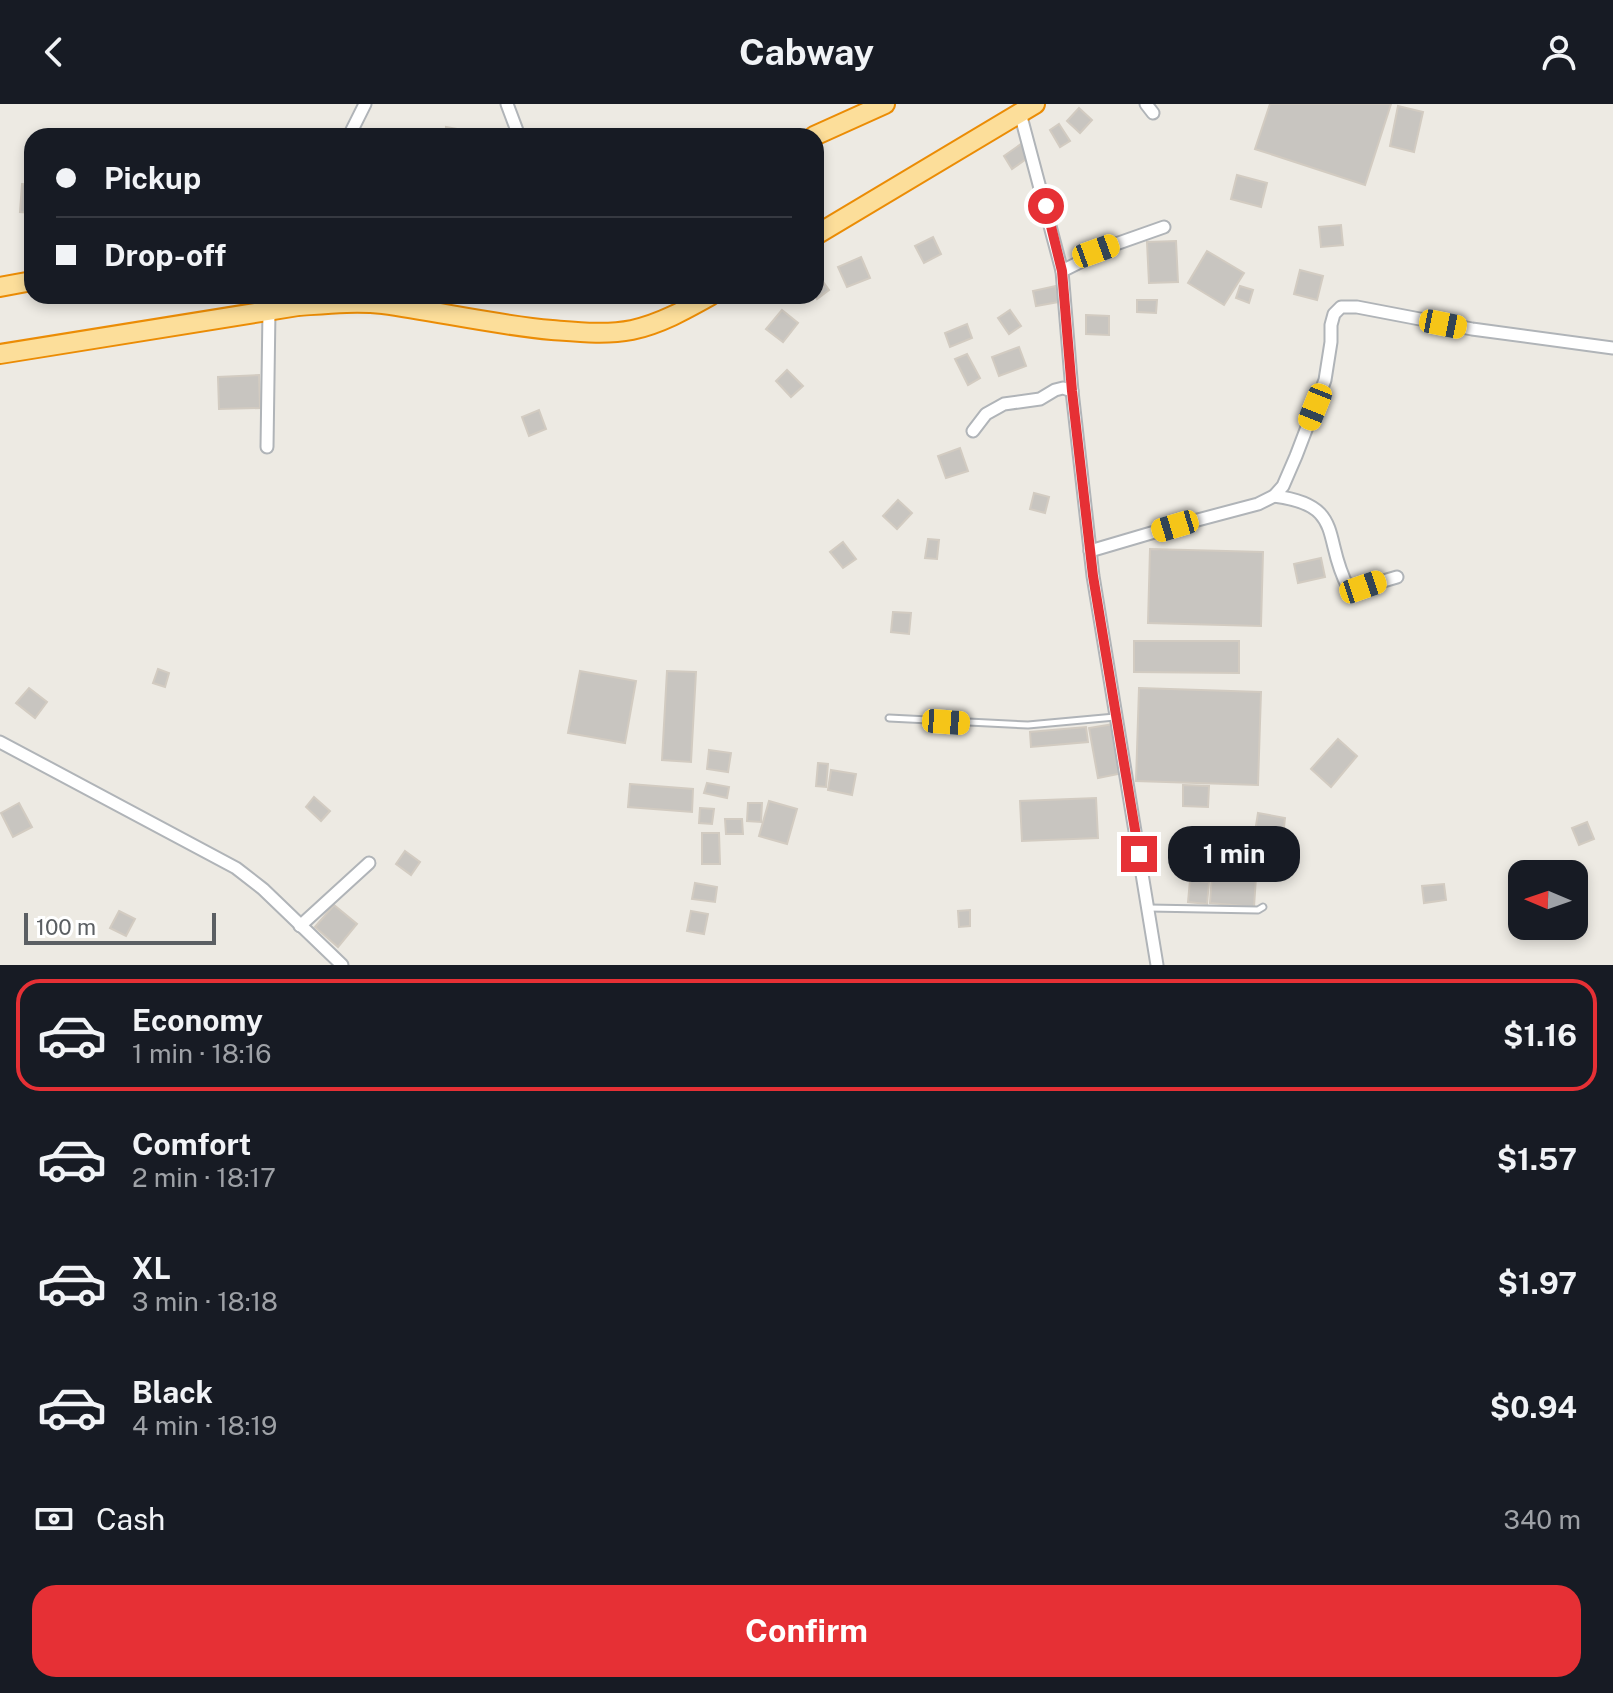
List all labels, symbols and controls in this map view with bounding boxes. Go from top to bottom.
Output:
icon: back [32,30,76,74]
icon: person [1537,30,1581,74]
text: Cabway [739,31,874,73]
text: Pickup [104,160,201,196]
route start [1028,188,1064,224]
car [1069,232,1123,270]
text: Drop-off [104,237,226,273]
car [1417,308,1469,340]
car [1295,380,1335,434]
car [1149,508,1201,544]
car [1336,568,1390,606]
car [921,708,971,736]
callout: 1 min [1167,826,1299,882]
route end [1121,836,1157,872]
text: 1 min [1203,838,1265,869]
north arrow [1508,860,1588,940]
map controls [1508,860,1588,940]
scale bar [24,909,216,945]
text: 100 m [36,914,96,940]
icon: car [36,999,108,1071]
text: Economy [132,1002,263,1038]
text: $1.16 [1503,1017,1577,1053]
text: 1 min · 18:16 [132,1038,271,1069]
icon: car [36,1123,108,1195]
text: Comfort [132,1126,251,1162]
text: $1.57 [1497,1141,1577,1177]
text: 2 min · 18:17 [132,1162,276,1193]
icon: car [36,1247,108,1319]
text: XL [132,1250,171,1286]
text: $1.97 [1498,1265,1577,1301]
text: 3 min · 18:18 [132,1286,278,1317]
icon: car [36,1371,108,1443]
text: Black [132,1374,213,1410]
text: $0.94 [1490,1389,1577,1425]
text: 4 min · 18:19 [132,1410,277,1441]
icon: cash [32,1497,76,1541]
text: Cash [96,1501,165,1537]
text: 340 m [1504,1504,1581,1535]
button: Confirm [32,1585,1581,1677]

